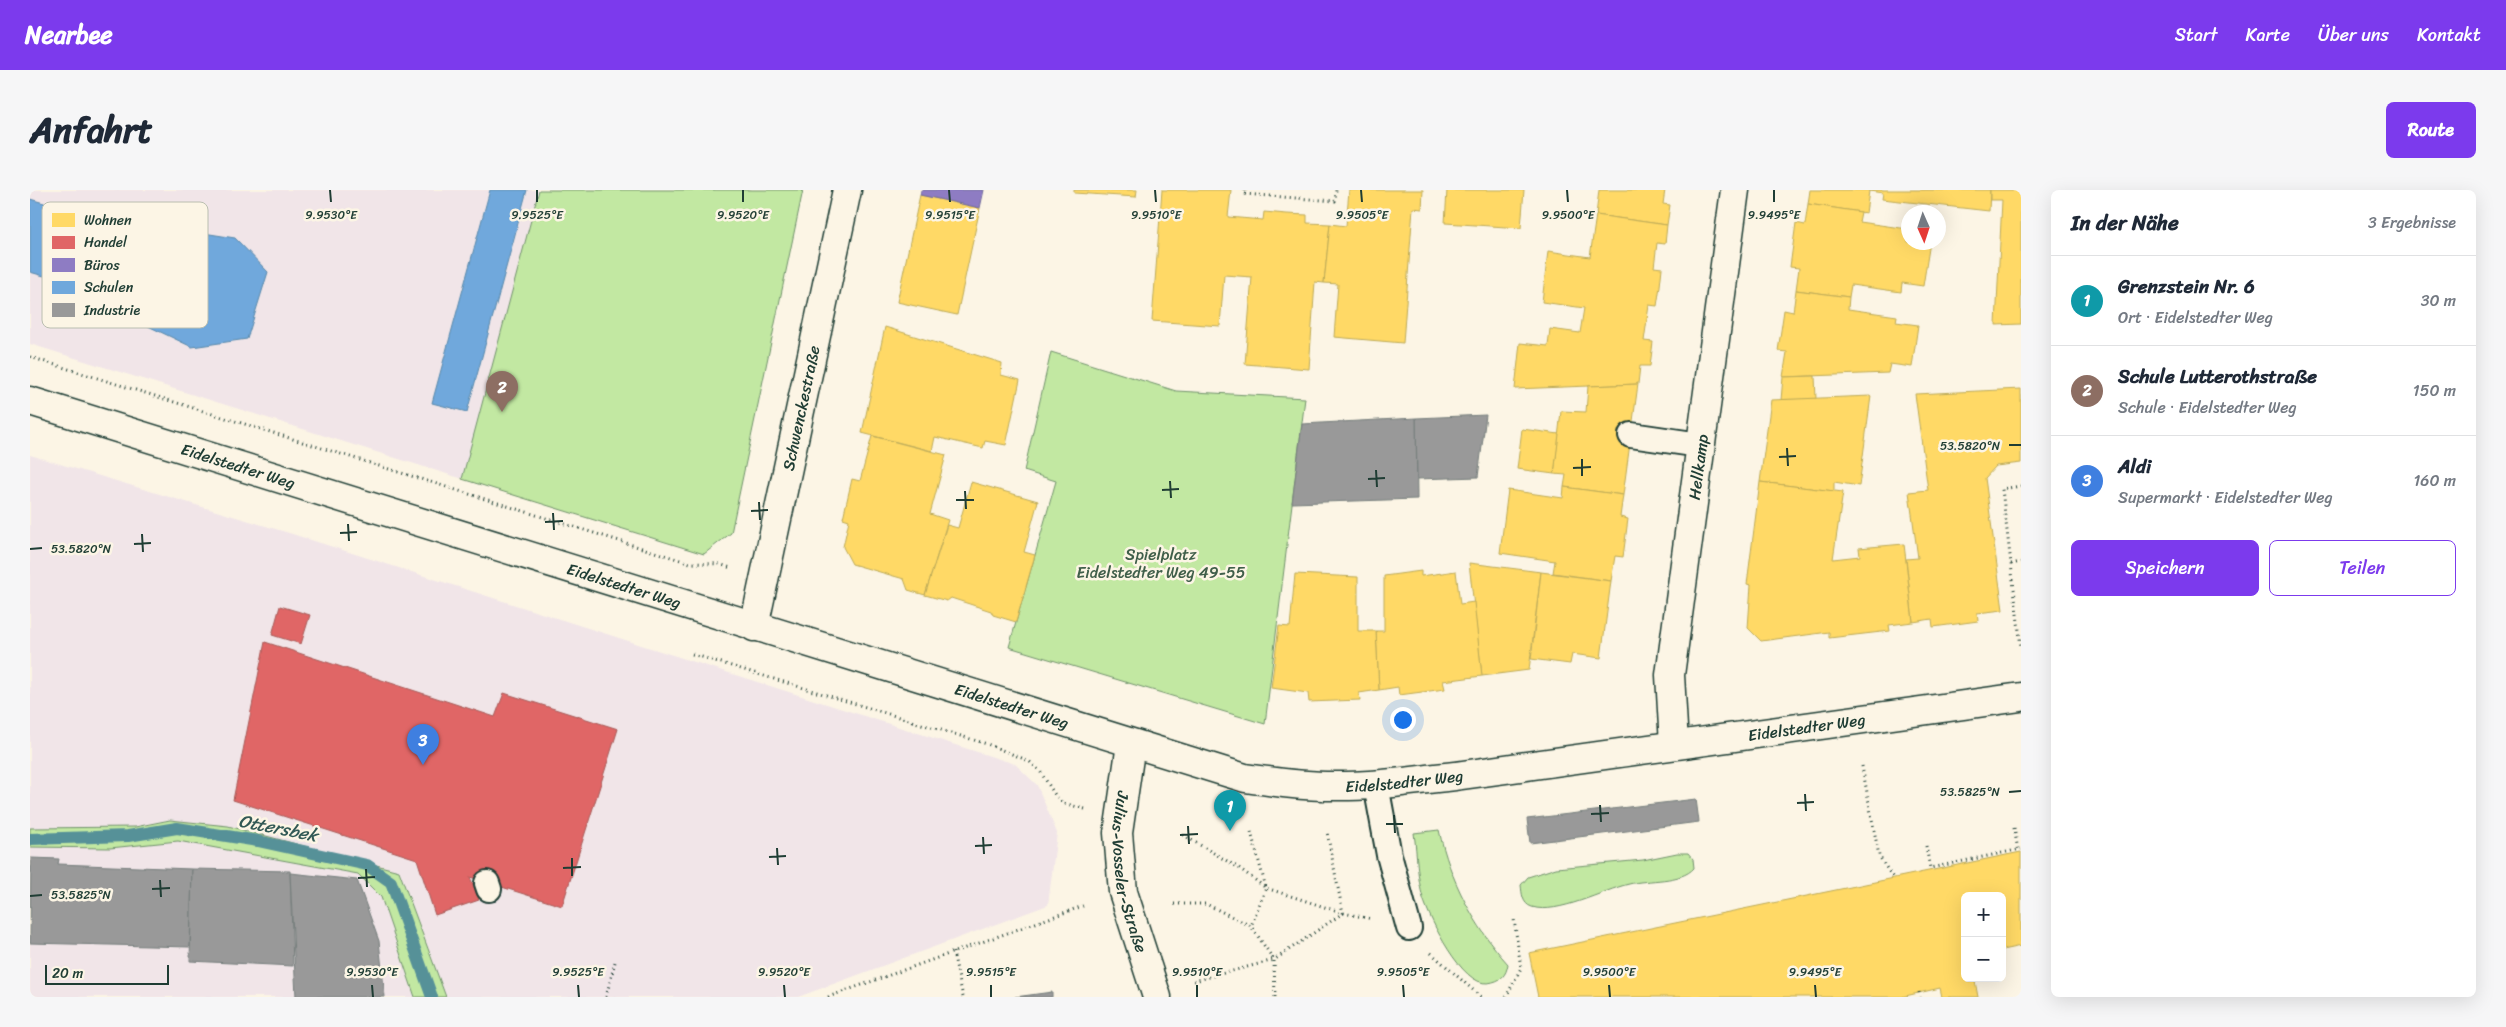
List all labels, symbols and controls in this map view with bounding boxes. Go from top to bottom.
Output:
text: Nearbee [25,14,113,56]
text: Start [2175,19,2218,51]
text: Karte [2246,19,2290,51]
text: Über uns [2318,19,2389,51]
text: Kontakt [2417,19,2481,51]
text: Anfahrt [30,99,153,161]
button: Route [2386,102,2476,158]
legend [42,202,208,328]
text: 9.9530°E [305,204,358,226]
text: 9.9525°E [511,204,564,226]
text: 9.9520°E [717,204,770,226]
text: 9.9515°E [925,204,976,226]
text: 9.9510°E [1131,204,1182,226]
text: 9.9505°E [1336,204,1390,226]
text: 9.9500°E [1542,204,1596,226]
text: 9.9495°E [1748,204,1802,226]
text: In der Nähe [2071,204,2179,242]
north arrow [1901,205,1946,250]
text: Wohnen [84,208,132,233]
text: 3 Ergebnisse [2368,208,2456,237]
text: Handel [84,230,128,255]
text: Büros [84,253,120,278]
text: Grenzstein Nr. 6 [2118,270,2255,303]
text: Schulen [84,275,134,300]
text: 1 [2084,286,2090,315]
text: 30 m [2421,286,2456,315]
text: Industrie [83,298,140,323]
text: Ort · Eidelstedter Weg [2118,303,2273,332]
street label: Schwenckestraße [773,343,828,473]
text: Schule Lutterothstraße [2118,360,2317,393]
pin: 2 [486,371,518,412]
text: 2 [2082,376,2092,405]
text: 150 m [2413,376,2456,405]
text: Schule · Eidelstedter Weg [2118,393,2297,422]
street label: Hellkamp [1679,432,1717,502]
street label: Eidelstedter Weg [177,434,299,497]
text: 53.5820°N [1940,435,2001,457]
text: Aldi [2118,450,2151,483]
text: 3 [2083,466,2091,495]
text: 160 m [2413,466,2456,495]
text: Supermarkt · Eidelstedter Weg [2118,483,2333,512]
text: 53.5820°N [51,538,112,560]
park label: Spielplatz Eidelstedter Weg 49-55 [1076,540,1246,587]
button: Speichern [2071,540,2259,596]
button: Teilen [2269,540,2456,596]
street label: Eidelstedter Weg [563,554,685,617]
street label: Eidelstedter Weg [951,674,1073,737]
street label: Eidelstedter Weg [1746,704,1867,749]
your location [1390,707,1416,733]
pin: 3 [407,724,439,765]
street label: Eidelstedter Weg [1345,761,1465,801]
text: 53.5825°N [1940,781,2001,803]
street label: Julius-Vosseler-Straße [1103,788,1156,956]
pin: 1 [1214,790,1246,831]
water label: Ottersbek [236,805,323,852]
text: 53.5825°N [51,884,112,906]
map controls [1961,892,2006,982]
button: + [1961,892,2006,937]
button: − [1961,937,2006,982]
text: 20 m [52,961,83,986]
text: 9.9530°E [346,961,399,983]
text: 9.9525°E [552,961,605,983]
text: 9.9520°E [758,961,811,983]
text: 9.9515°E [966,961,1017,983]
text: 9.9510°E [1172,961,1223,983]
text: 9.9505°E [1377,961,1431,983]
text: 9.9500°E [1583,961,1637,983]
text: 9.9495°E [1789,961,1843,983]
scale bar [45,962,169,985]

